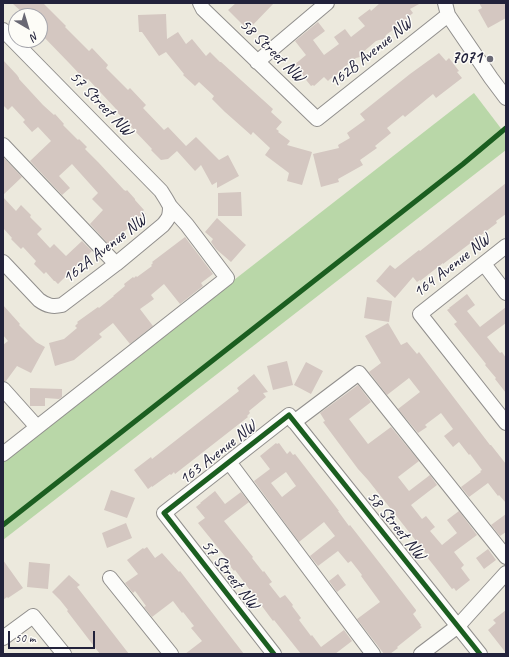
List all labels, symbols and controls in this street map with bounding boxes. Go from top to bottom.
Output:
north arrow [8,8,48,48]
street label: 162B Avenue NW [325,13,417,93]
street label: 58 Street NW [235,15,309,87]
text: N [28,29,42,44]
place label: 7071 [452,49,482,69]
marker: 7071 [485,54,495,64]
street label: 57 Street NW [65,67,137,141]
street label: 162A Avenue NW [59,210,151,288]
street label: 164 Avenue NW [409,229,495,303]
street label: 163 Avenue NW [175,416,261,490]
street label: 58 Street NW [362,487,430,565]
street label: 57 Street NW [196,536,264,614]
scale bar [10,623,97,649]
text: 50 m [15,630,35,646]

